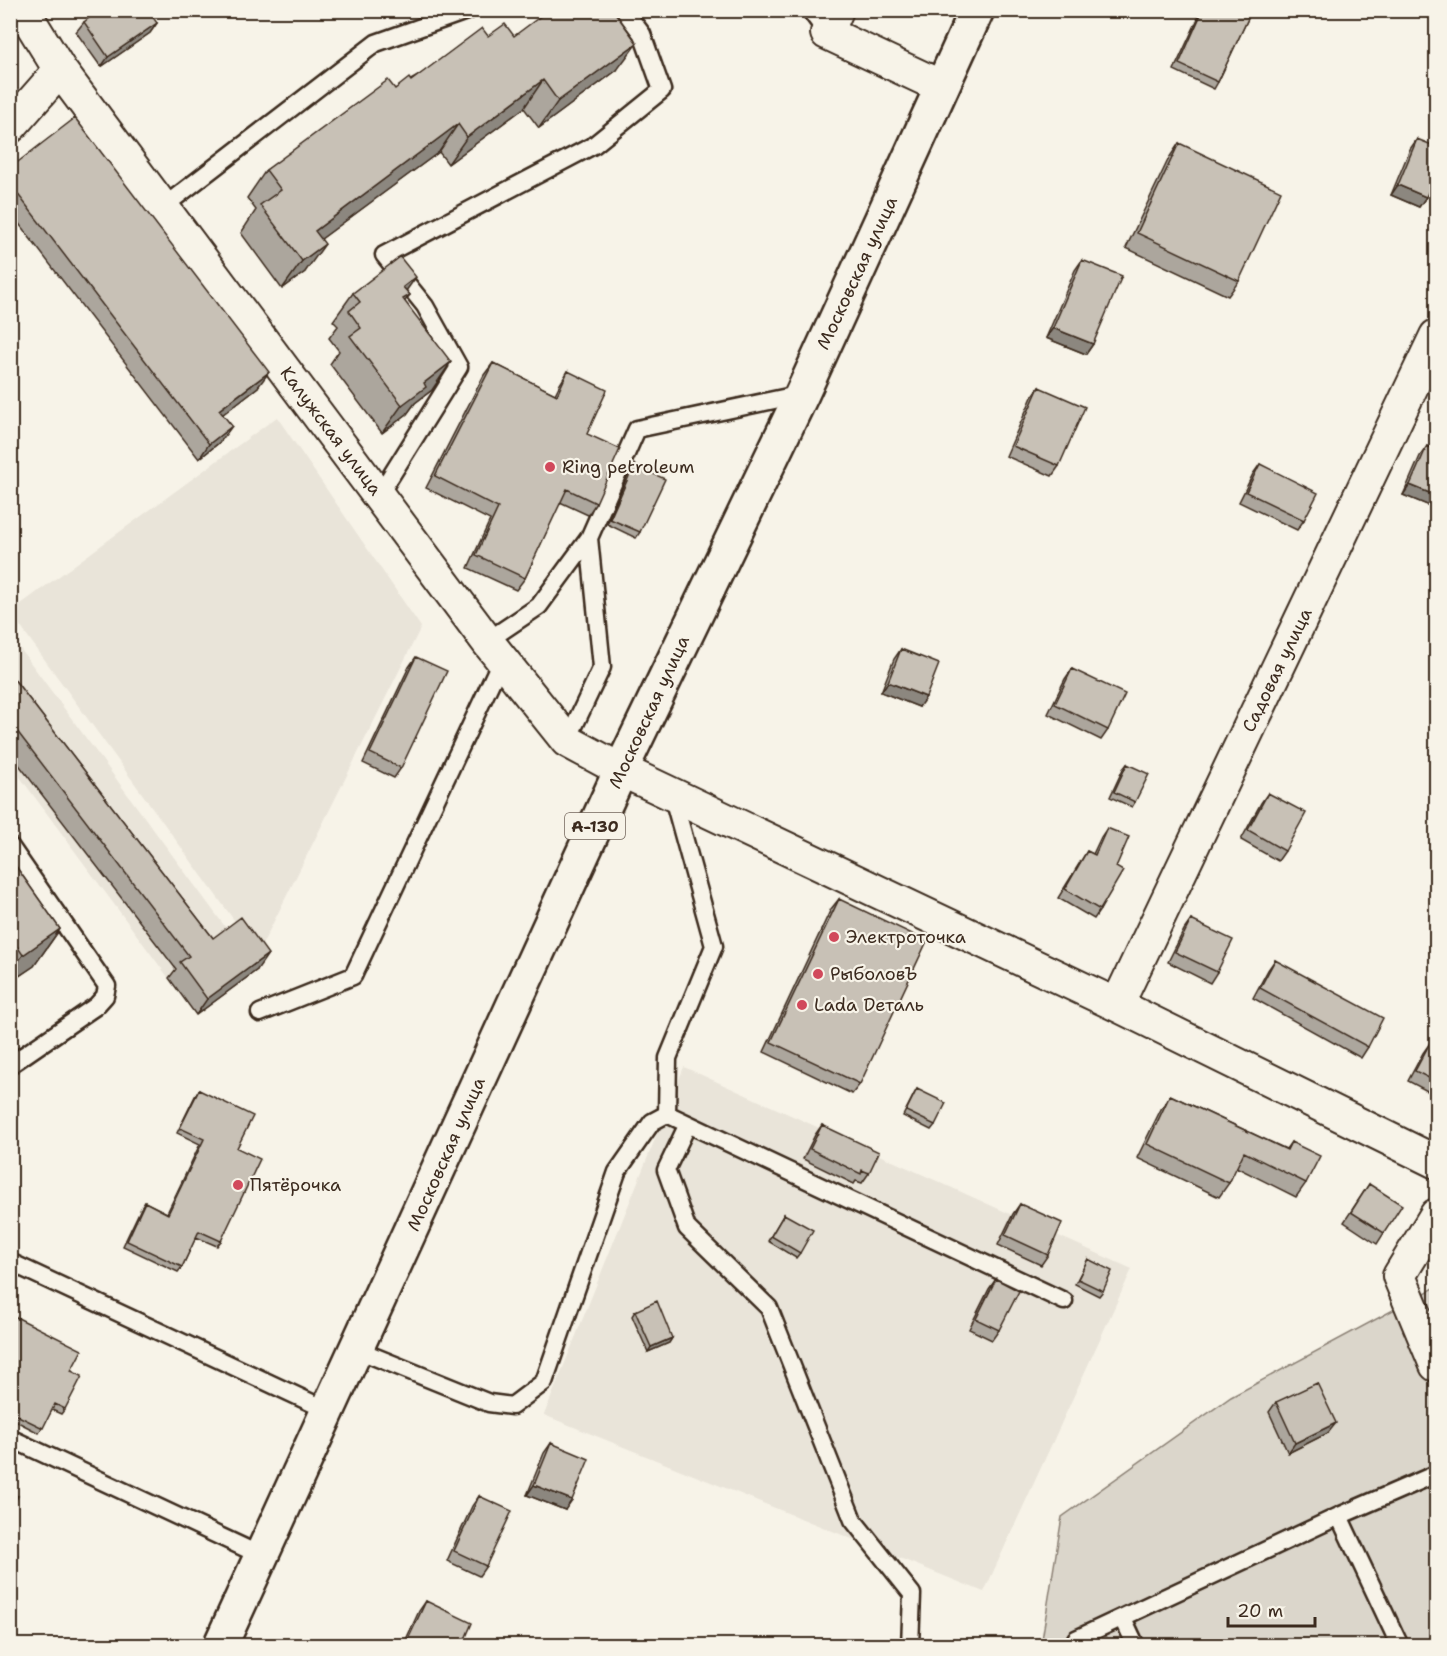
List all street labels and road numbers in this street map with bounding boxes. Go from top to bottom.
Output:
street label: Московская улица [811,193,903,353]
street label: Калужская улица [275,362,387,500]
street label: Садовая улица [1237,604,1317,736]
street label: Московская улица [603,632,695,792]
road number: А-130 [565,813,625,839]
street label: Московская улица [401,1073,491,1235]

